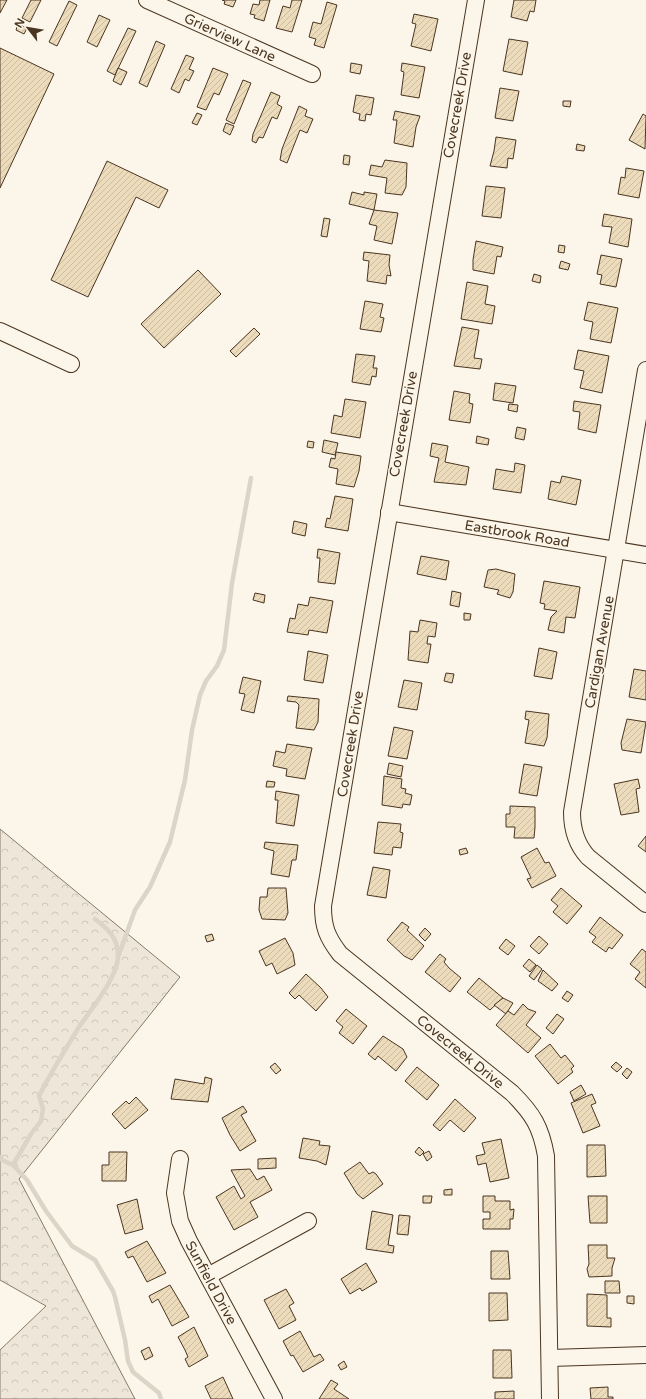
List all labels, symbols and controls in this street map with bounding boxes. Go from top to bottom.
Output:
north arrow [8,8,48,48]
street label: Grierview Lane [181,10,278,66]
text: N [12,16,28,30]
street label: Covecreek Drive [440,51,475,159]
street label: Covecreek Drive [386,370,421,478]
street label: Eastbrook Road [463,517,571,551]
street label: Cardigan Avenue [581,594,618,710]
street label: Covecreek Drive [334,690,367,798]
street label: Covecreek Drive [413,1011,507,1092]
street label: Sunfield Drive [181,1238,240,1328]

